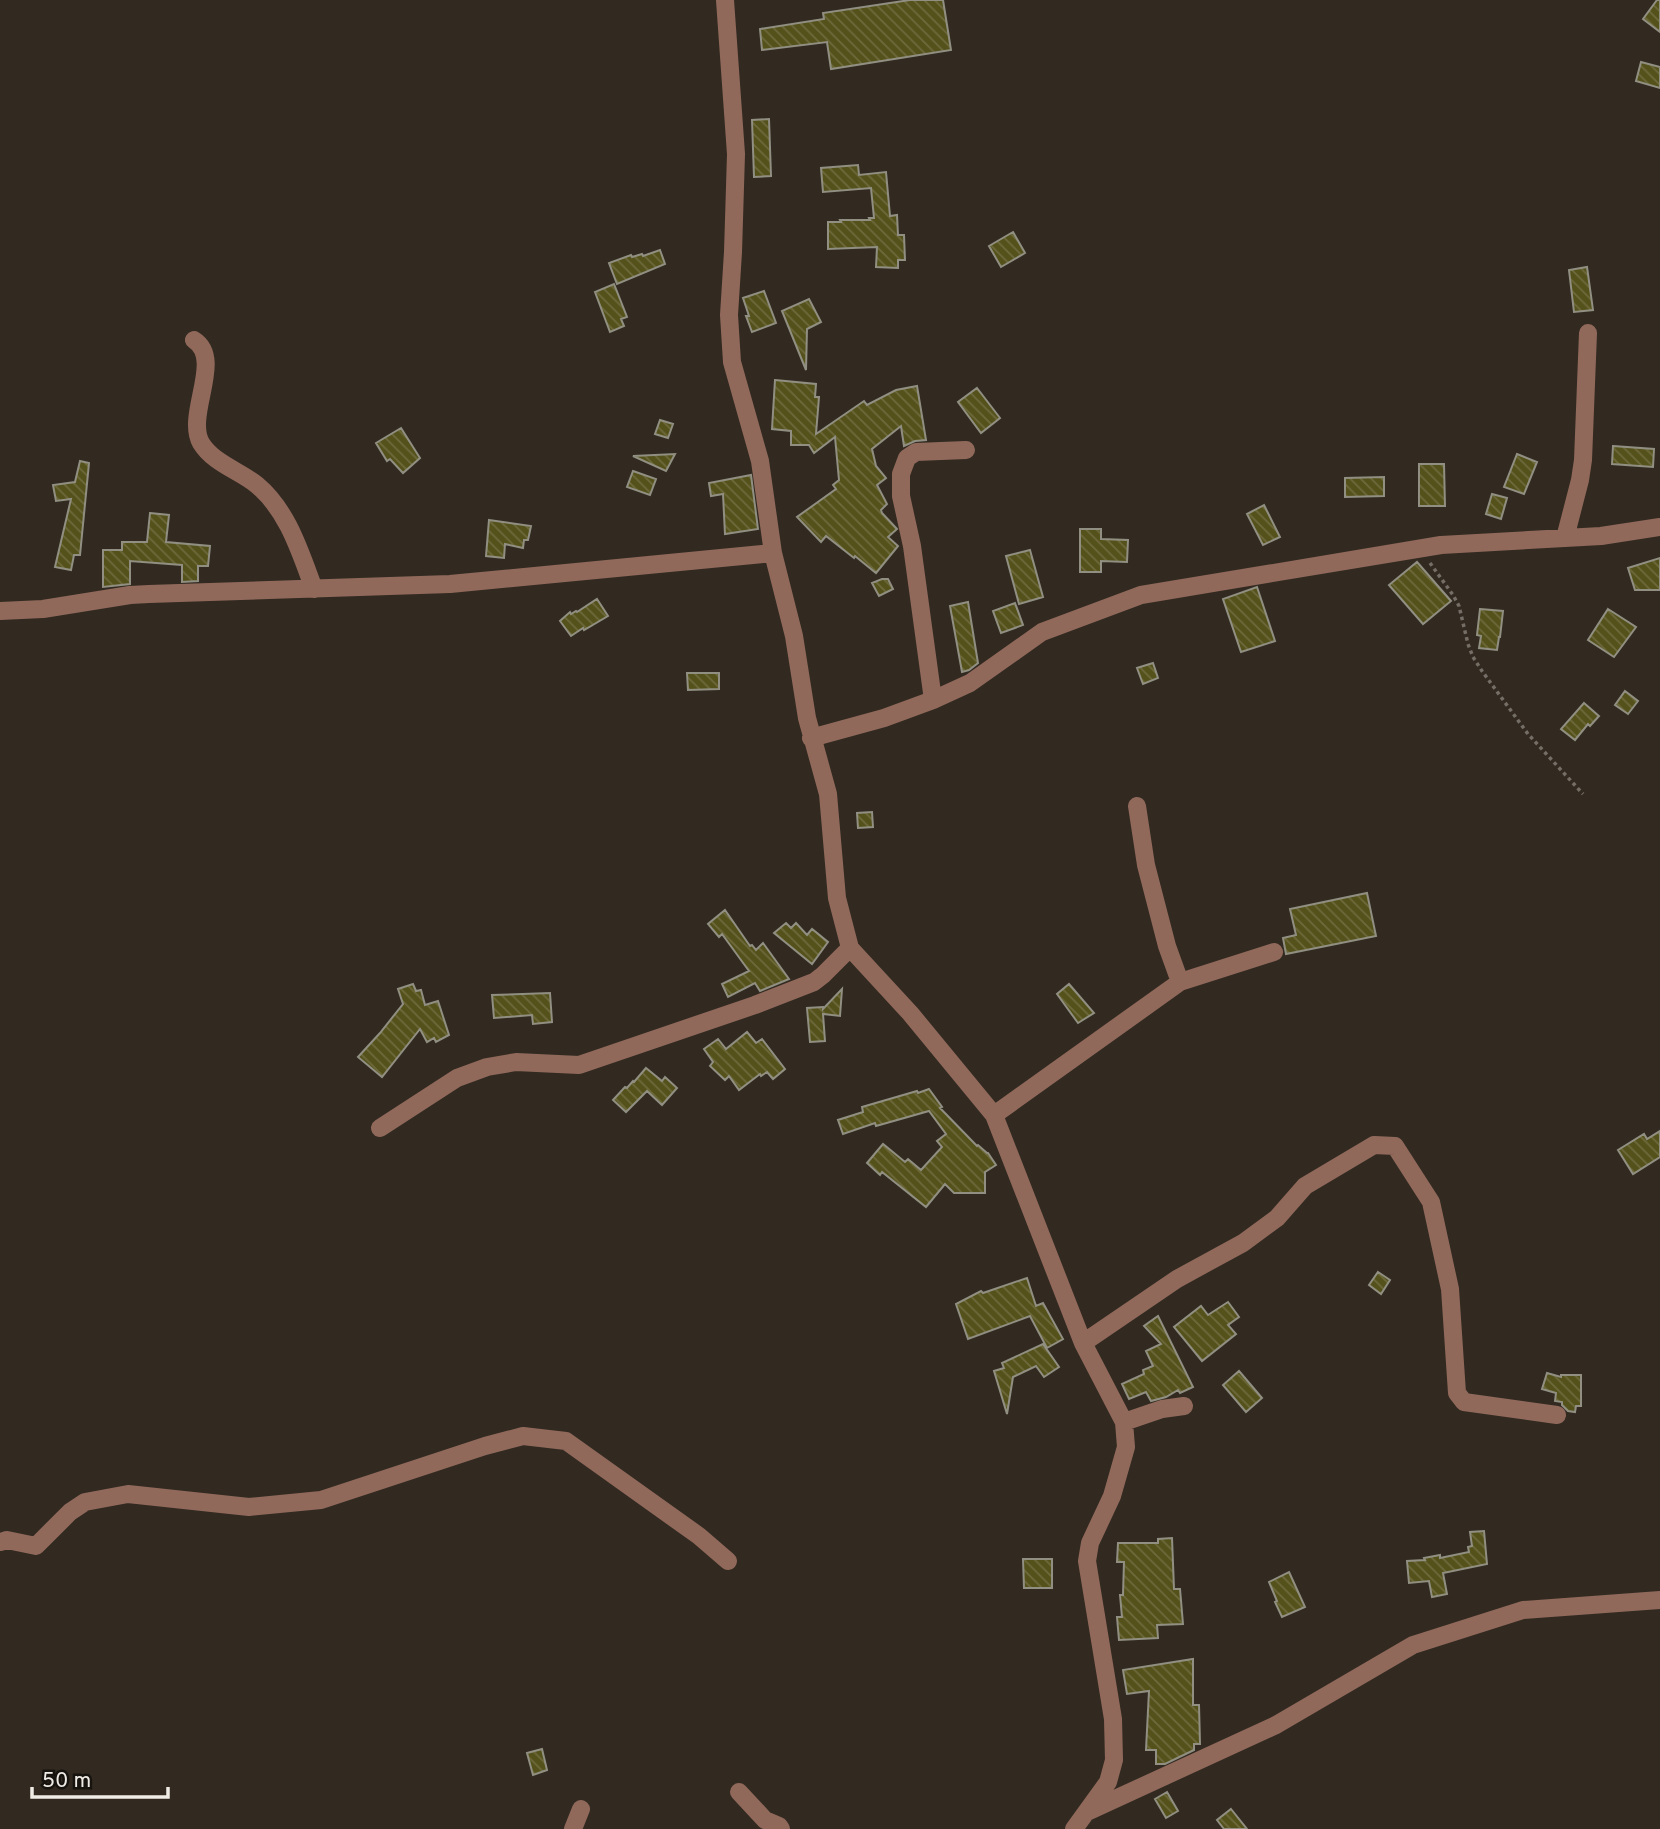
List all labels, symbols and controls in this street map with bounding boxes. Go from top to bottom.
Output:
scale bar [32,1756,168,1800]
text: 50 m [42,1768,91,1795]

